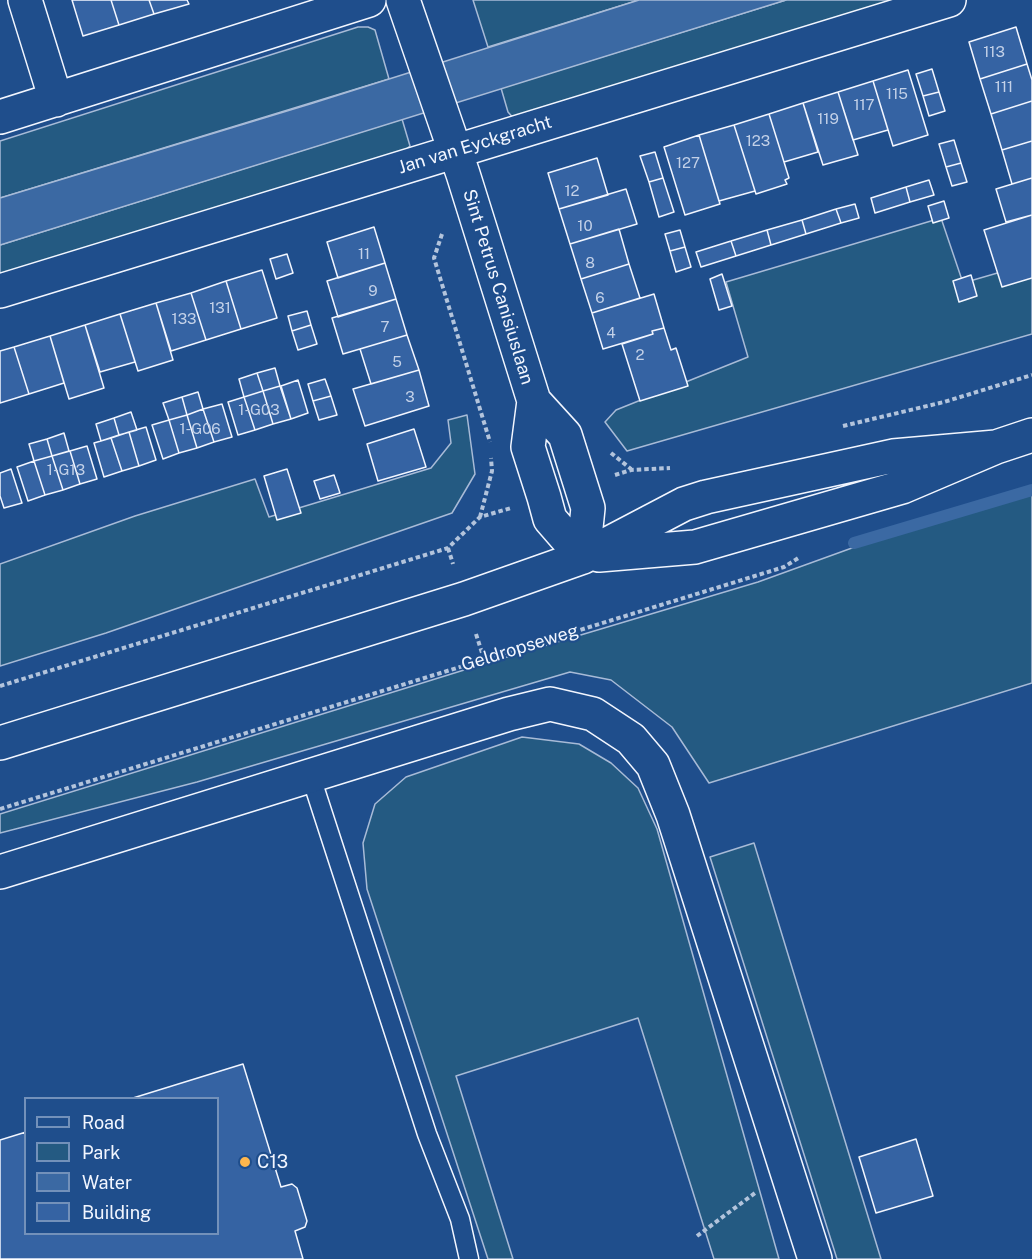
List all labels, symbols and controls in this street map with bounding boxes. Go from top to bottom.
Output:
house number: 113 [983,43,1005,61]
house number: 111 [995,78,1013,96]
house number: 115 [886,85,908,103]
house number: 117 [853,96,875,114]
house number: 119 [817,110,839,128]
street label: Jan van Eyckgracht [396,111,554,179]
house number: 123 [746,132,770,150]
house number: 127 [676,154,700,172]
house number: 12 [564,182,580,200]
street label: Sint Petrus Canisiuslaan [458,187,538,387]
house number: 10 [577,217,593,235]
house number: 11 [358,245,370,263]
house number: 8 [585,254,595,272]
house number: 9 [368,282,378,300]
house number: 6 [595,289,605,307]
house number: 131 [209,299,231,317]
house number: 133 [172,310,196,328]
house number: 7 [380,318,390,336]
house number: 4 [606,324,616,342]
house number: 2 [636,346,644,364]
house number: 5 [392,353,402,371]
house number: 3 [405,388,415,406]
house number: 1-G03 [238,401,280,419]
house number: 1-G06 [179,420,221,438]
house number: 1-G13 [47,461,85,479]
street label: Geldropseweg [459,620,581,676]
legend [24,1097,219,1235]
text: Road [82,1112,125,1133]
text: Park [82,1142,120,1163]
place label: C13 [257,1151,288,1173]
marker: C13 [238,1155,252,1169]
text: Water [82,1172,132,1193]
text: Building [82,1202,151,1223]

